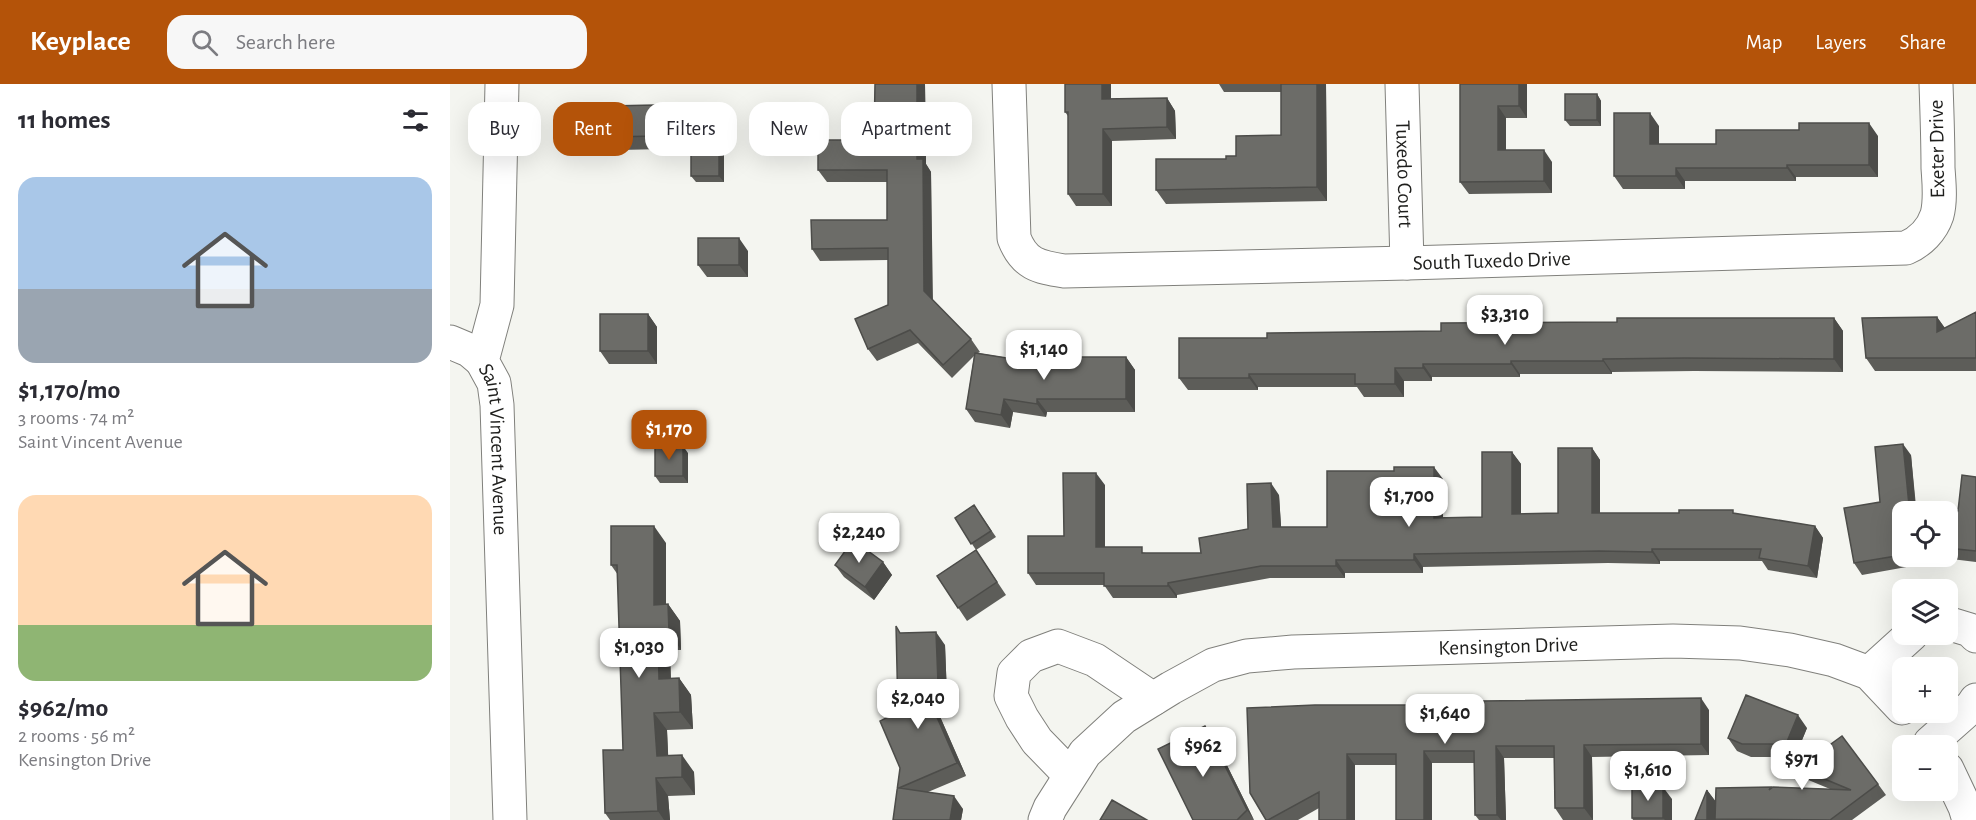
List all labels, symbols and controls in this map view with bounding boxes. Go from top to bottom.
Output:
search box [167,15,587,69]
icon: search [188,26,221,59]
text: Keyplace [30,28,131,56]
text: Search here [236,31,335,53]
text: Map [1746,32,1782,53]
text: Layers [1815,32,1866,53]
text: Share [1899,32,1946,53]
street label: Exeter Drive [1926,100,1948,198]
chip: Buy [468,102,541,156]
chip: Rent [553,102,633,156]
chip: Filters [645,102,737,156]
chip: New [749,102,829,156]
chip: Apartment [841,102,972,156]
icon: filters [399,104,432,137]
text: 11 homes [18,107,110,133]
street label: Tuxedo Court [1393,120,1417,228]
icon: home [171,216,279,324]
street label: South Tuxedo Drive [1412,248,1571,273]
pin: $3,310 [1456,295,1554,346]
text: $3,310 [1481,304,1529,324]
pin: $1,140 [995,330,1093,381]
text: $1,140 [1020,339,1068,359]
street label: Saint Vincent Avenue [475,360,512,536]
text: $1,170/mo [18,377,120,403]
text: 3 rooms · 74 m² [18,408,134,428]
pin: $1,170 [620,410,718,461]
text: $1,170 [645,419,693,439]
text: Saint Vincent Avenue [18,432,183,452]
pin: $1,700 [1360,477,1458,528]
text: $1,700 [1384,486,1434,506]
map controls [1892,501,1958,801]
button: locate [1892,501,1958,567]
pin: $2,240 [810,513,908,564]
text: $2,240 [833,522,885,542]
icon: home [171,534,279,642]
button: layers [1892,579,1958,645]
pin: $1,030 [590,628,688,679]
street label: Kensington Drive [1438,633,1578,658]
text: $1,030 [614,637,664,657]
button: + [1892,657,1958,723]
pin: $2,040 [869,679,967,730]
text: $2,040 [891,688,945,708]
pin: $1,640 [1396,694,1494,745]
text: $962/mo [18,695,108,721]
text: $1,640 [1420,703,1470,723]
text: 2 rooms · 56 m² [18,726,135,746]
pin: $962 [1167,727,1239,778]
button: − [1892,735,1958,801]
text: $962 [1184,736,1222,756]
pin: $971 [1766,740,1838,791]
text: $971 [1785,749,1819,769]
text: Kensington Drive [18,750,151,770]
pin: $1,610 [1599,751,1697,802]
text: $1,610 [1624,760,1672,780]

